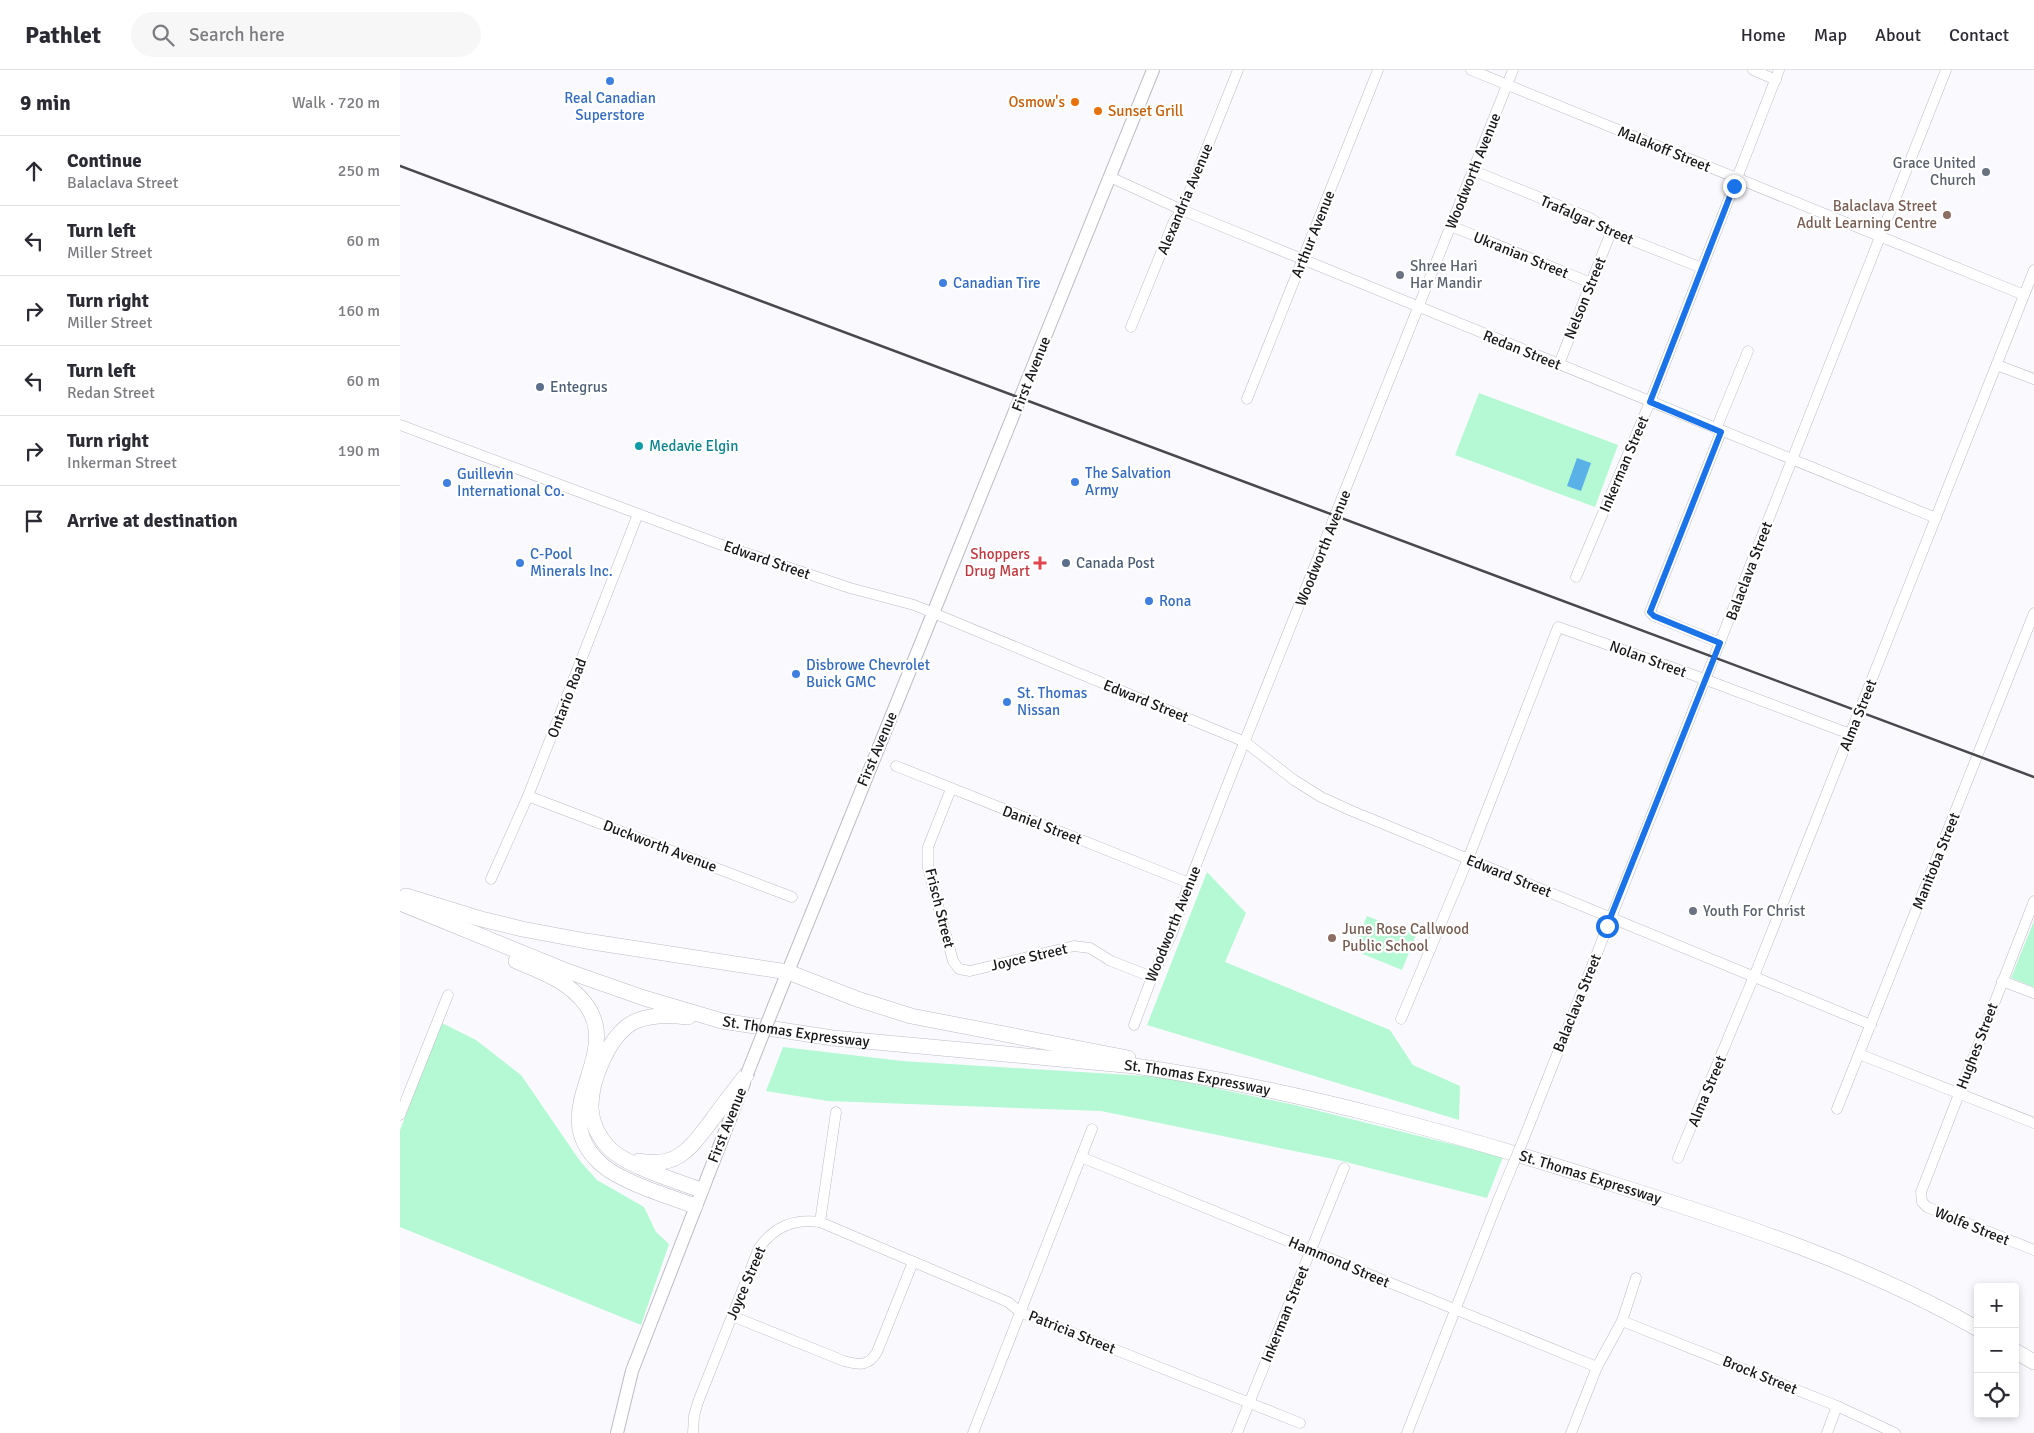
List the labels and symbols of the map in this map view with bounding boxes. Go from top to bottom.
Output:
marker: Real Canadian Superstore [604,75,616,87]
place label: Real Canadian Superstore [564,89,656,124]
place label: Osmow's [1008,93,1065,111]
marker: Osmow's [1069,96,1081,108]
place label: Sunset Grill [1108,102,1183,120]
marker: Sunset Grill [1092,105,1104,117]
street label: Woodworth Avenue [1441,110,1505,232]
street label: Malakoff Street [1615,122,1713,176]
street label: Alexandria Avenue [1153,141,1217,257]
place label: Grace United Church [1893,154,1976,189]
marker: Grace United Church [1980,166,1992,178]
route end [1723,175,1746,198]
street label: Arthur Avenue [1287,188,1339,280]
street label: Trafalgar Street [1538,191,1636,249]
place label: Balaclava Street Adult Learning Centre [1797,197,1937,232]
marker: Balaclava Street Adult Learning Centre [1941,209,1953,221]
street label: Ukranian Street [1471,228,1571,282]
street label: Nelson Street [1560,254,1610,342]
place label: Shree Hari Har Mandir [1410,257,1482,292]
marker: Shree Hari Har Mandir [1394,269,1406,281]
place label: Canadian Tire [953,274,1041,292]
marker: Canadian Tire [937,277,949,289]
street label: Redan Street [1480,326,1564,374]
street label: First Avenue [1008,334,1054,414]
place label: Entegrus [550,378,608,396]
marker: Entegrus [534,381,546,393]
street label: Inkerman Street [1596,413,1652,515]
place label: Medavie Elgin [649,437,738,455]
marker: Medavie Elgin [633,440,645,452]
place label: The Salvation Army [1085,464,1171,499]
place label: Guillevin International Co. [457,465,565,500]
marker: The Salvation Army [1069,476,1081,488]
marker: Guillevin International Co. [441,477,453,489]
street label: Woodworth Avenue [1291,487,1355,609]
street label: Balaclava Street [1722,519,1776,623]
street label: Edward Street [721,537,813,583]
place label: C-Pool Minerals Inc. [530,545,613,580]
place label: Shoppers Drug Mart [965,545,1030,580]
place label: Canada Post [1076,554,1155,572]
marker: C-Pool Minerals Inc. [514,557,526,569]
marker: Shoppers Drug Mart [1034,557,1046,569]
marker: Canada Post [1060,557,1072,569]
place label: Rona [1159,592,1191,610]
marker: Rona [1143,595,1155,607]
street label: Nolan Street [1607,637,1689,681]
street label: Ontario Road [544,656,590,740]
place label: Disbrowe Chevrolet Buick GMC [806,656,930,691]
marker: Disbrowe Chevrolet Buick GMC [790,668,802,680]
street label: Edward Street [1101,676,1191,726]
street label: Alma Street [1836,677,1880,753]
place label: St. Thomas Nissan [1017,684,1088,719]
marker: St. Thomas Nissan [1001,696,1013,708]
street label: First Avenue [853,709,901,789]
street label: Daniel Street [1000,802,1084,848]
street label: Manitoba Street [1908,810,1964,912]
street label: Duckworth Avenue [601,816,719,876]
street label: Edward Street [1464,851,1554,901]
street label: Woodworth Avenue [1141,863,1205,985]
street label: Frisch Street [921,866,959,950]
place label: Youth For Christ [1703,902,1805,920]
marker: Youth For Christ [1687,905,1699,917]
route start [1596,915,1619,938]
place label: June Rose Callwood Public School [1342,920,1469,955]
marker: June Rose Callwood Public School [1326,932,1338,944]
street label: Joyce Street [989,939,1069,975]
street label: Balaclava Street [1549,951,1605,1055]
street label: Hughes Street [1952,1000,2002,1092]
street label: St. Thomas Expressway [721,1012,870,1050]
street label: Alma Street [1684,1053,1730,1129]
street label: St. Thomas Expressway [1123,1056,1272,1099]
street label: First Avenue [704,1085,750,1165]
street label: St. Thomas Expressway [1517,1146,1664,1208]
street label: Wolfe Street [1932,1203,2012,1249]
street label: Hammond Street [1286,1233,1392,1291]
street label: Joyce Street [722,1244,770,1322]
street label: Inkerman Street [1257,1263,1313,1365]
street label: Patricia Street [1026,1306,1118,1358]
street label: Brock Street [1720,1352,1800,1398]

